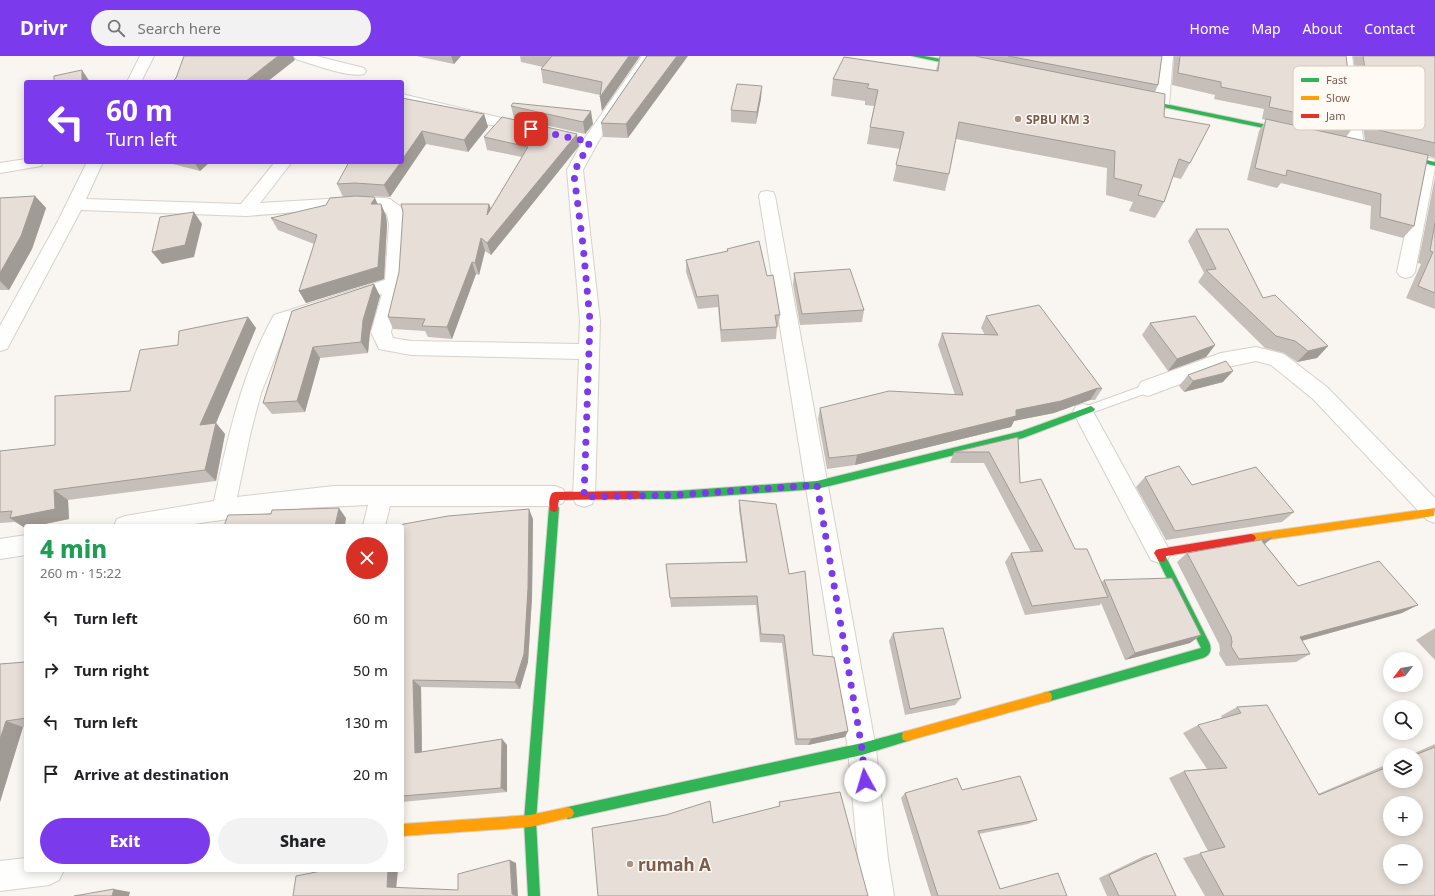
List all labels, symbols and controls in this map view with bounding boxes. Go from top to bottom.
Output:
search box [91,10,371,46]
text: Drivr [20,15,67,41]
icon: search [105,17,127,39]
text: Search here [137,18,221,38]
text: Home [1190,19,1229,38]
text: Map [1251,19,1281,38]
text: About [1303,19,1342,38]
text: Contact [1364,19,1415,38]
legend [1293,66,1425,130]
text: Fast [1326,72,1347,87]
text: Slow [1326,90,1350,105]
text: 60 m [106,91,173,129]
icon: left [40,96,92,148]
text: Jam [1325,108,1345,123]
place label: SPBU KM 3 [1026,111,1090,128]
pin [514,112,548,146]
marker: SPBU KM 3 [1013,114,1023,124]
icon: arrive [520,118,542,140]
text: Turn left [106,127,177,151]
text: 4 min [40,532,107,565]
button: close [346,537,388,579]
text: 260 m · 15:22 [40,564,121,582]
icon: left [40,607,62,629]
text: Turn left [74,608,138,628]
text: 60 m [353,608,388,628]
north arrow [1383,652,1423,692]
map controls [1383,652,1423,884]
icon: right [40,659,62,681]
text: Turn right [74,660,149,680]
text: 50 m [353,660,388,680]
button: search [1383,700,1423,740]
icon: left [40,711,62,733]
text: Turn left [74,712,138,732]
text: 130 m [344,712,388,732]
button: layers [1383,748,1423,788]
position arrow [844,760,886,802]
icon: arrive [40,763,62,785]
text: Arrive at destination [74,764,229,784]
text: 20 m [353,764,388,784]
button: + [1383,796,1423,836]
button: Exit [40,818,210,864]
button: Share [218,818,388,864]
button: − [1383,844,1423,884]
place label: rumah A [638,853,711,876]
marker: rumah A [625,859,635,869]

